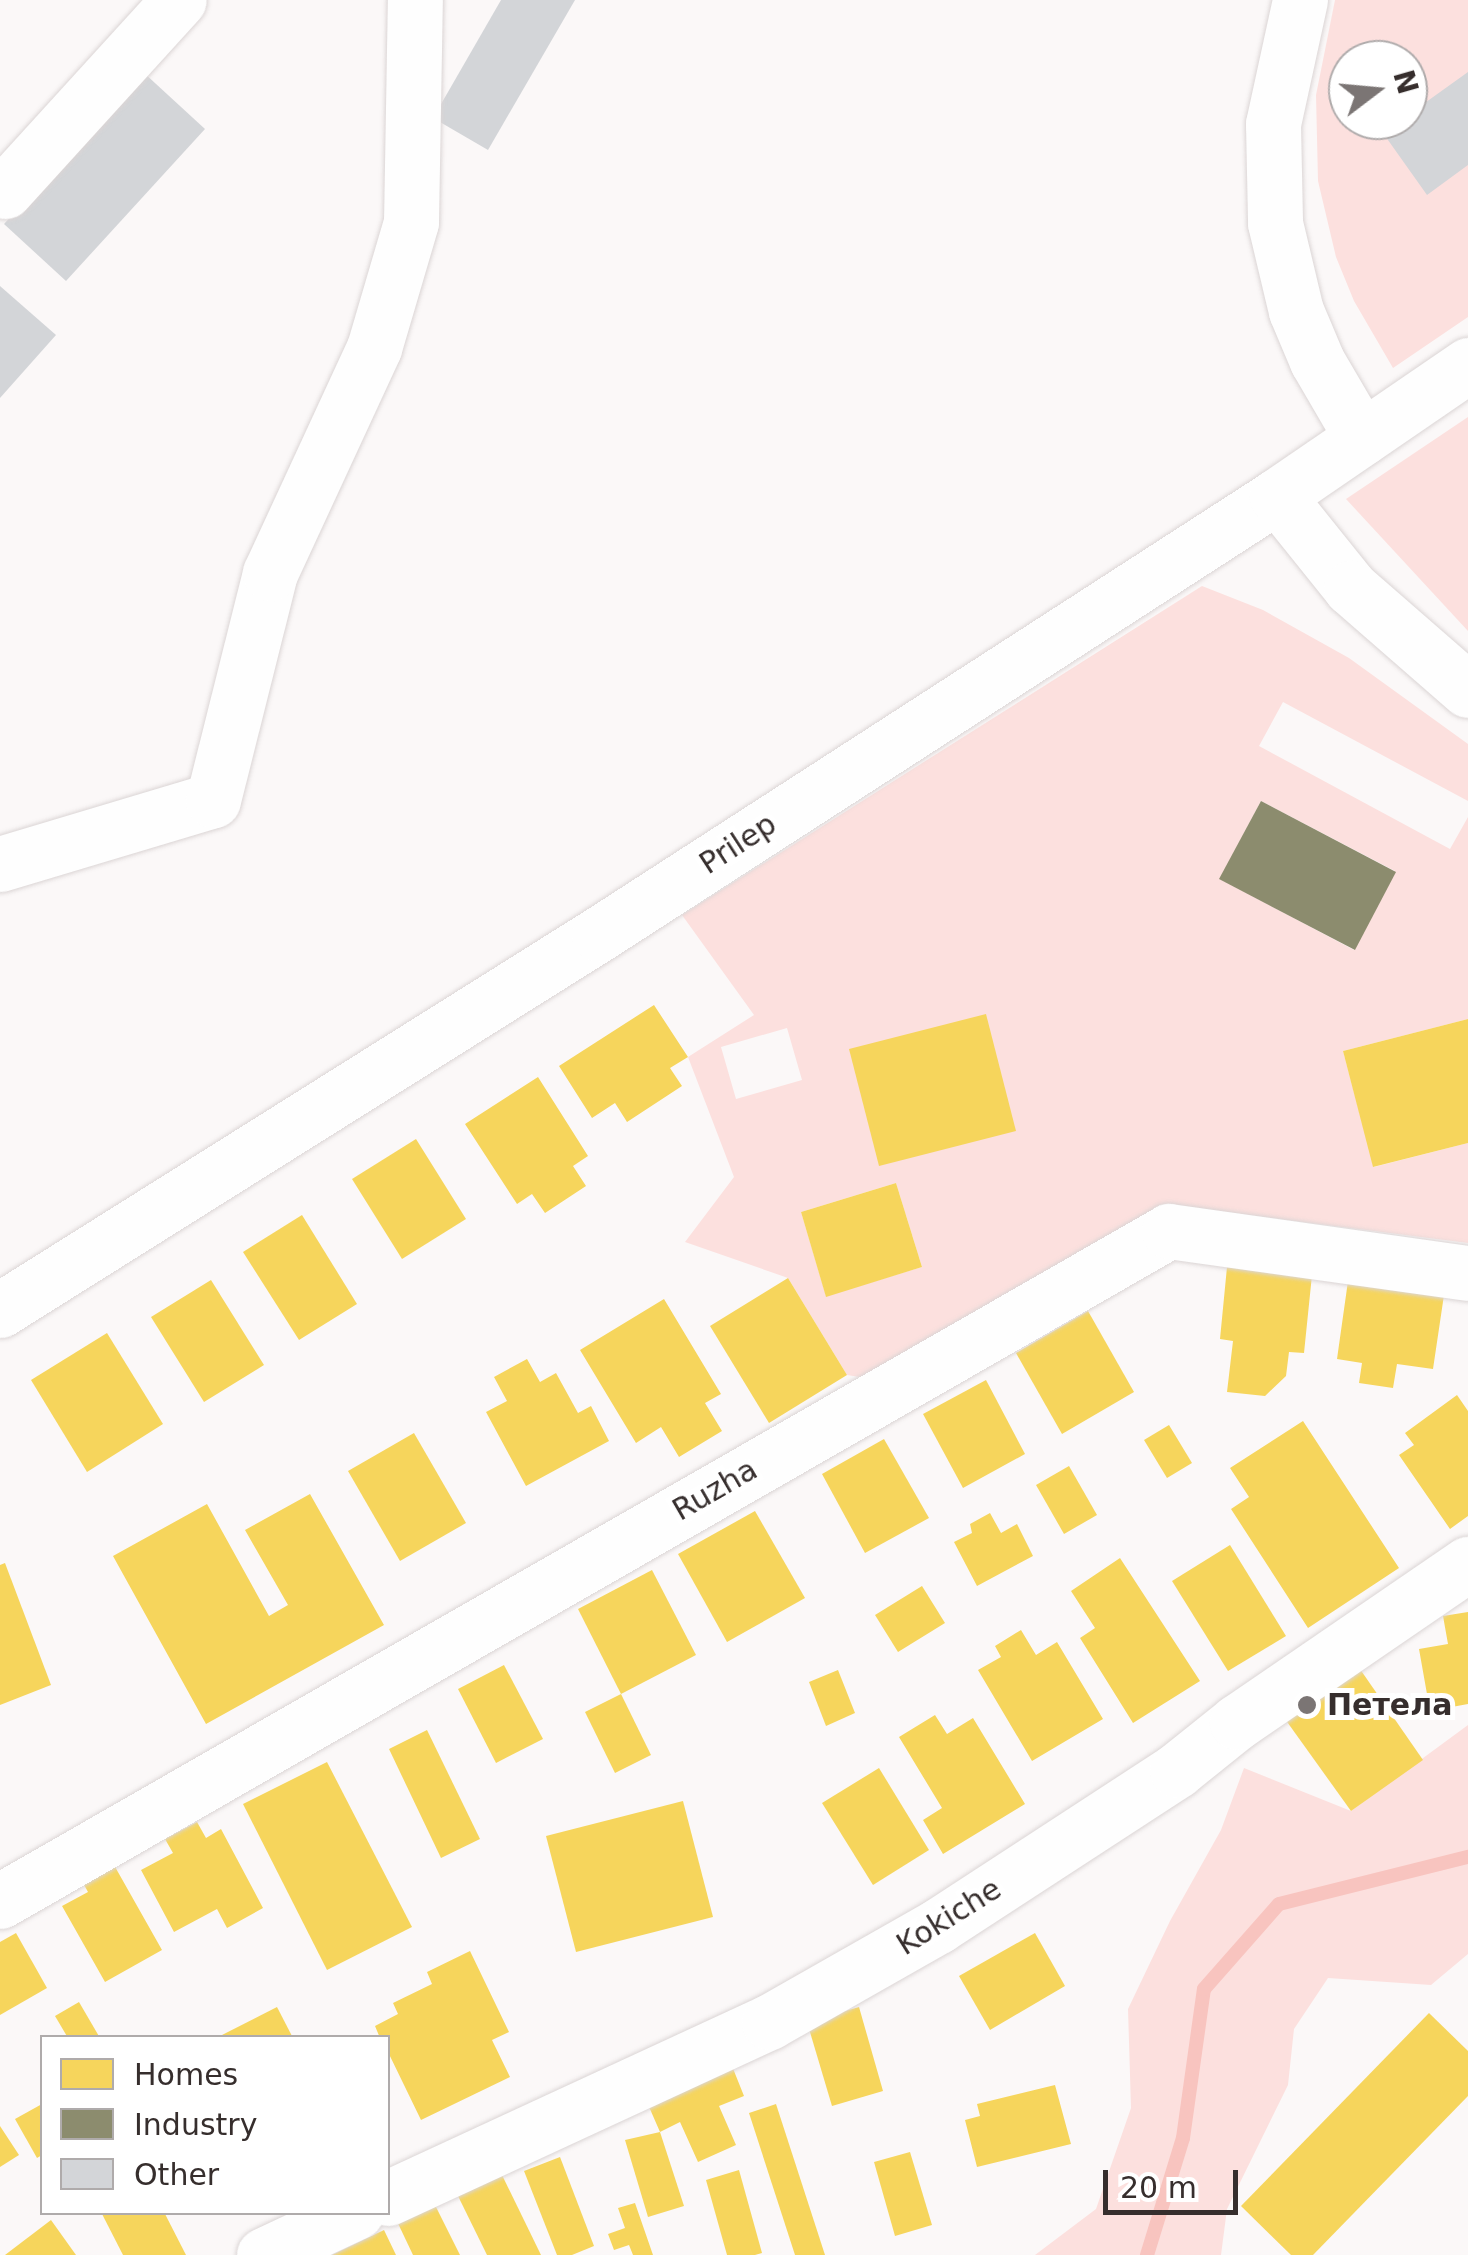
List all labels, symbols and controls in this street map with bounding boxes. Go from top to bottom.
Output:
north arrow [1328,40,1428,140]
text: N [1386,66,1424,98]
street label: Prilep [693,806,783,882]
street label: Ruzha [666,1451,764,1529]
place label: Петела [1327,1687,1452,1723]
marker: Петела [1296,1694,1318,1716]
street label: Kokiche [890,1871,1008,1963]
legend [40,2035,390,2215]
text: Homes [134,2057,238,2092]
text: Industry [134,2107,257,2142]
scale bar [1108,2150,1243,2212]
text: Other [134,2157,219,2192]
text: 20 m [1120,2170,1197,2205]

